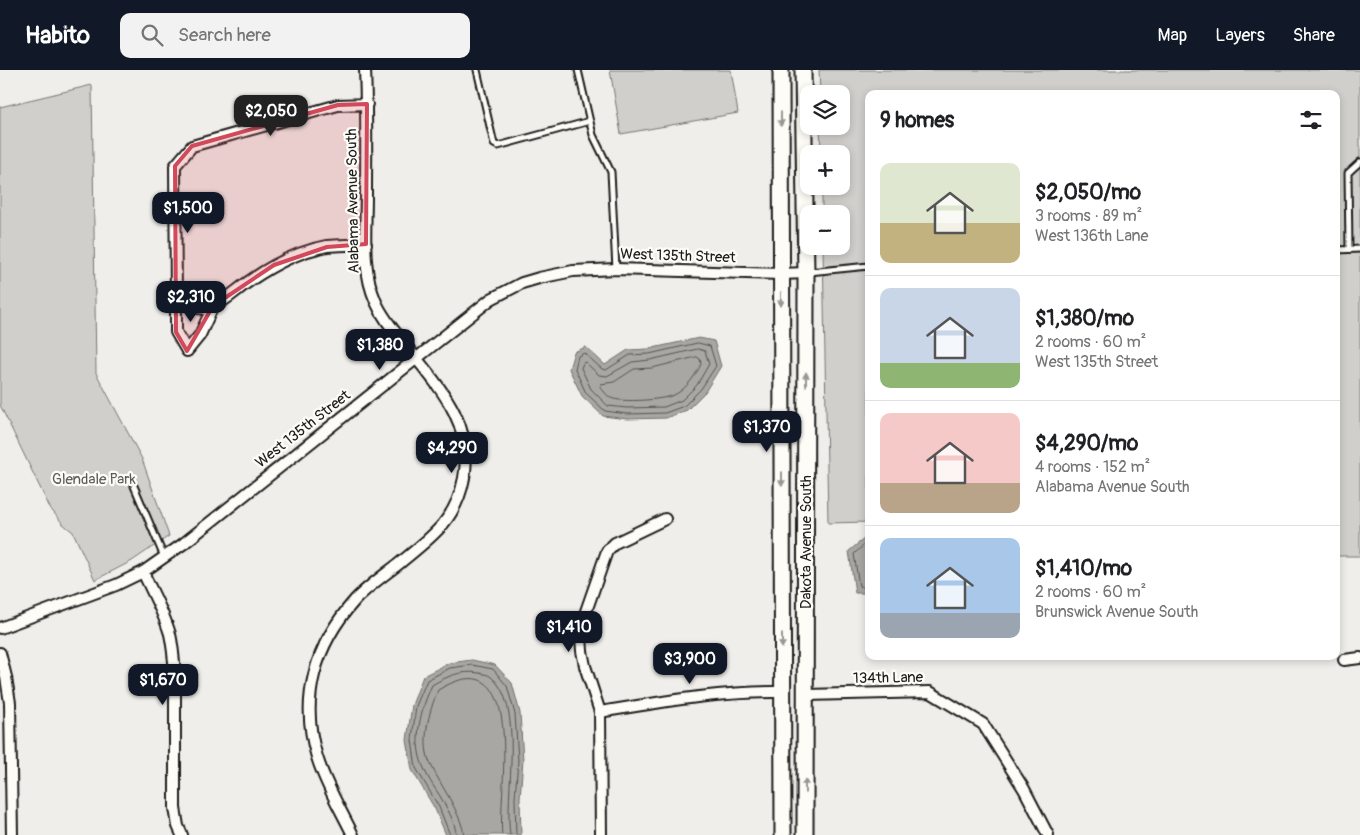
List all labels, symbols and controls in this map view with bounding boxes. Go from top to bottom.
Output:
search box [120,13,470,58]
text: Habito [25,21,90,50]
icon: search [138,21,166,49]
text: Search here [178,23,271,47]
text: Map [1158,24,1187,47]
text: Layers [1215,24,1265,47]
text: Share [1293,24,1335,47]
map controls [800,85,850,255]
button: layers [800,85,850,135]
pin: $2,050 [230,94,312,137]
text: $2,050 [245,101,297,121]
icon: filters [1297,106,1325,134]
text: 9 homes [880,107,954,134]
one-way arrow [777,111,785,127]
street label: Alabama Avenue South [342,128,364,274]
button: + [800,145,850,195]
text: $2,050/mo [1035,179,1141,206]
icon: home [920,183,980,243]
pin: $1,500 [147,191,229,234]
text: $1,500 [163,198,213,218]
button: − [800,205,850,255]
text: 3 rooms · 89 m² [1035,206,1142,226]
text: West 136th Lane [1035,226,1148,246]
street label: West 135th Street [620,244,737,268]
pin: $2,310 [150,280,232,323]
text: $2,310 [167,287,215,307]
one-way arrow [777,291,785,307]
text: $1,380/mo [1035,305,1134,332]
icon: home [920,308,980,368]
pin: $1,380 [339,328,421,371]
text: 2 rooms · 60 m² [1035,332,1146,352]
text: $1,380 [357,335,403,355]
text: West 135th Street [1035,352,1158,372]
one-way arrow [802,371,810,387]
street label: West 135th Street [252,385,355,472]
pin: $1,370 [726,410,808,453]
text: $1,370 [743,417,791,437]
text: $4,290/mo [1035,430,1138,457]
pin: $4,290 [411,432,493,474]
icon: home [920,433,980,493]
text: $4,290 [427,438,477,458]
text: 4 rooms · 152 m² [1035,457,1150,477]
park label: Glendale Park [52,470,137,489]
one-way arrow [778,471,786,487]
street label: Dakota Avenue South [797,475,816,609]
text: Alabama Avenue South [1035,477,1190,497]
text: $1,410/mo [1035,555,1132,582]
icon: home [920,558,980,618]
text: 2 rooms · 60 m² [1035,582,1146,602]
text: Brunswick Avenue South [1035,602,1198,622]
pin: $1,410 [528,610,610,653]
text: $1,410 [546,617,592,637]
one-way arrow [778,633,786,649]
pin: $3,900 [649,642,731,685]
text: $3,900 [664,649,716,669]
pin: $1,670 [122,664,204,706]
street label: 134th Lane [853,668,924,688]
text: $1,670 [139,670,187,690]
one-way arrow [801,778,809,794]

